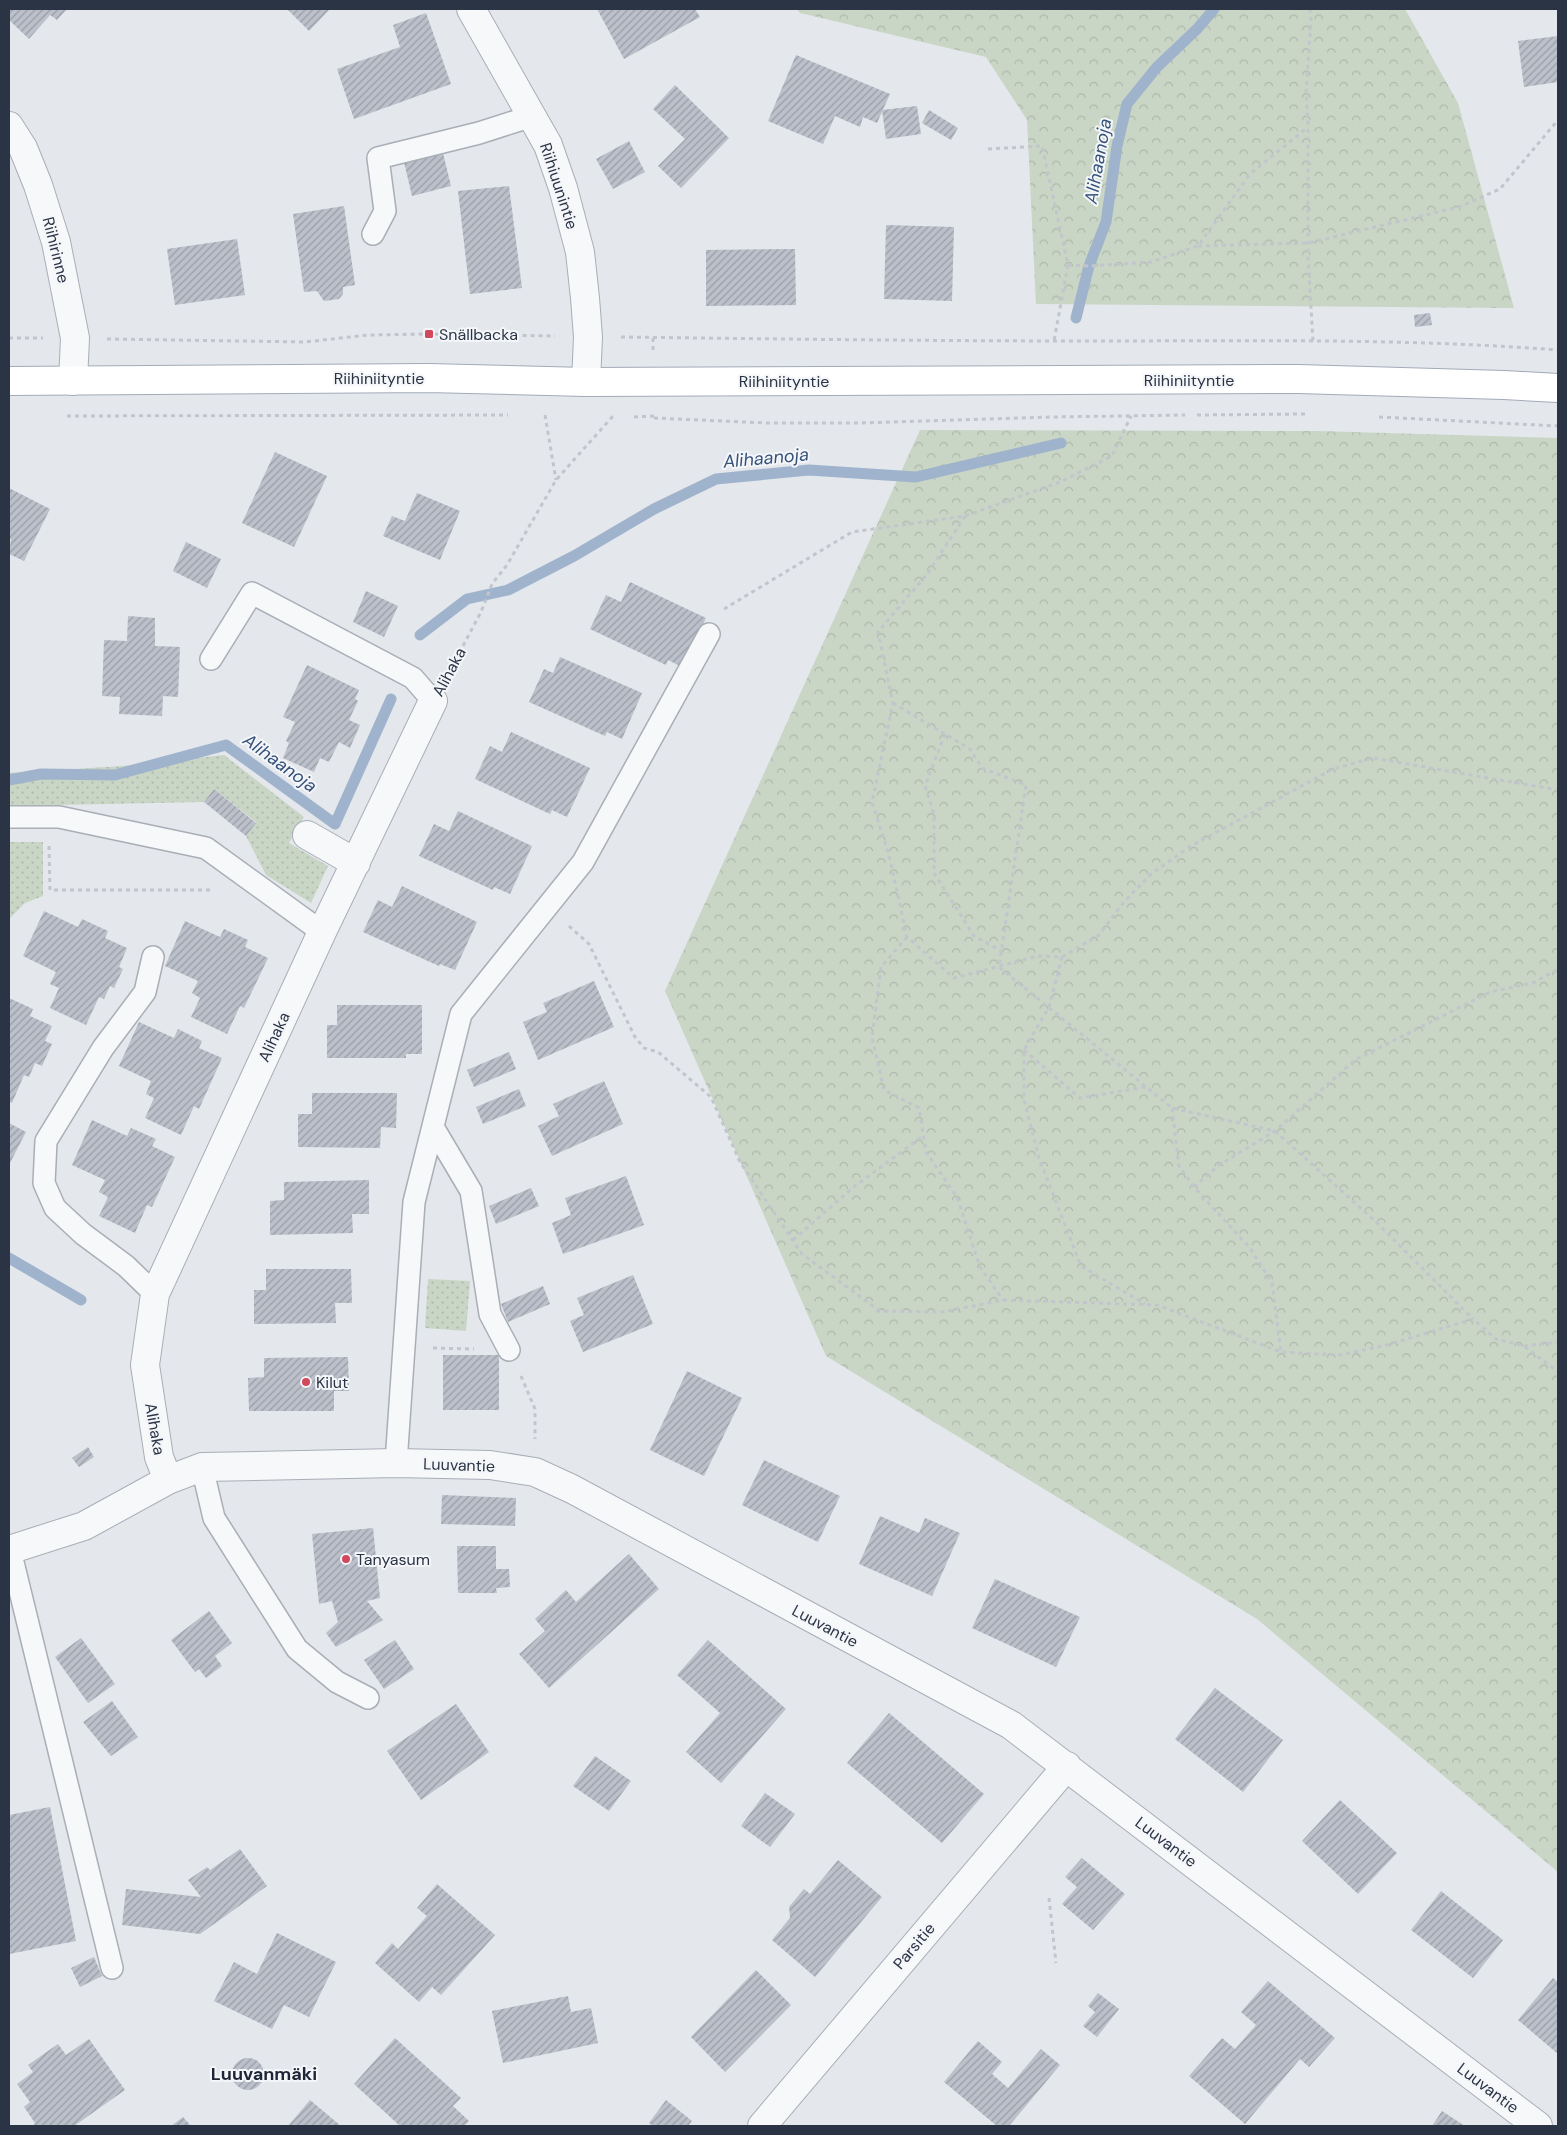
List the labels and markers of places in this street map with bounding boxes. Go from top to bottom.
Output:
place label: Snällbacka [439,324,518,345]
marker: Snällbacka [423,328,435,340]
place label: Kilut [316,1372,348,1393]
marker: Kilut [300,1376,312,1388]
place label: Tanyasum [356,1549,430,1570]
marker: Tanyasum [340,1553,352,1565]

